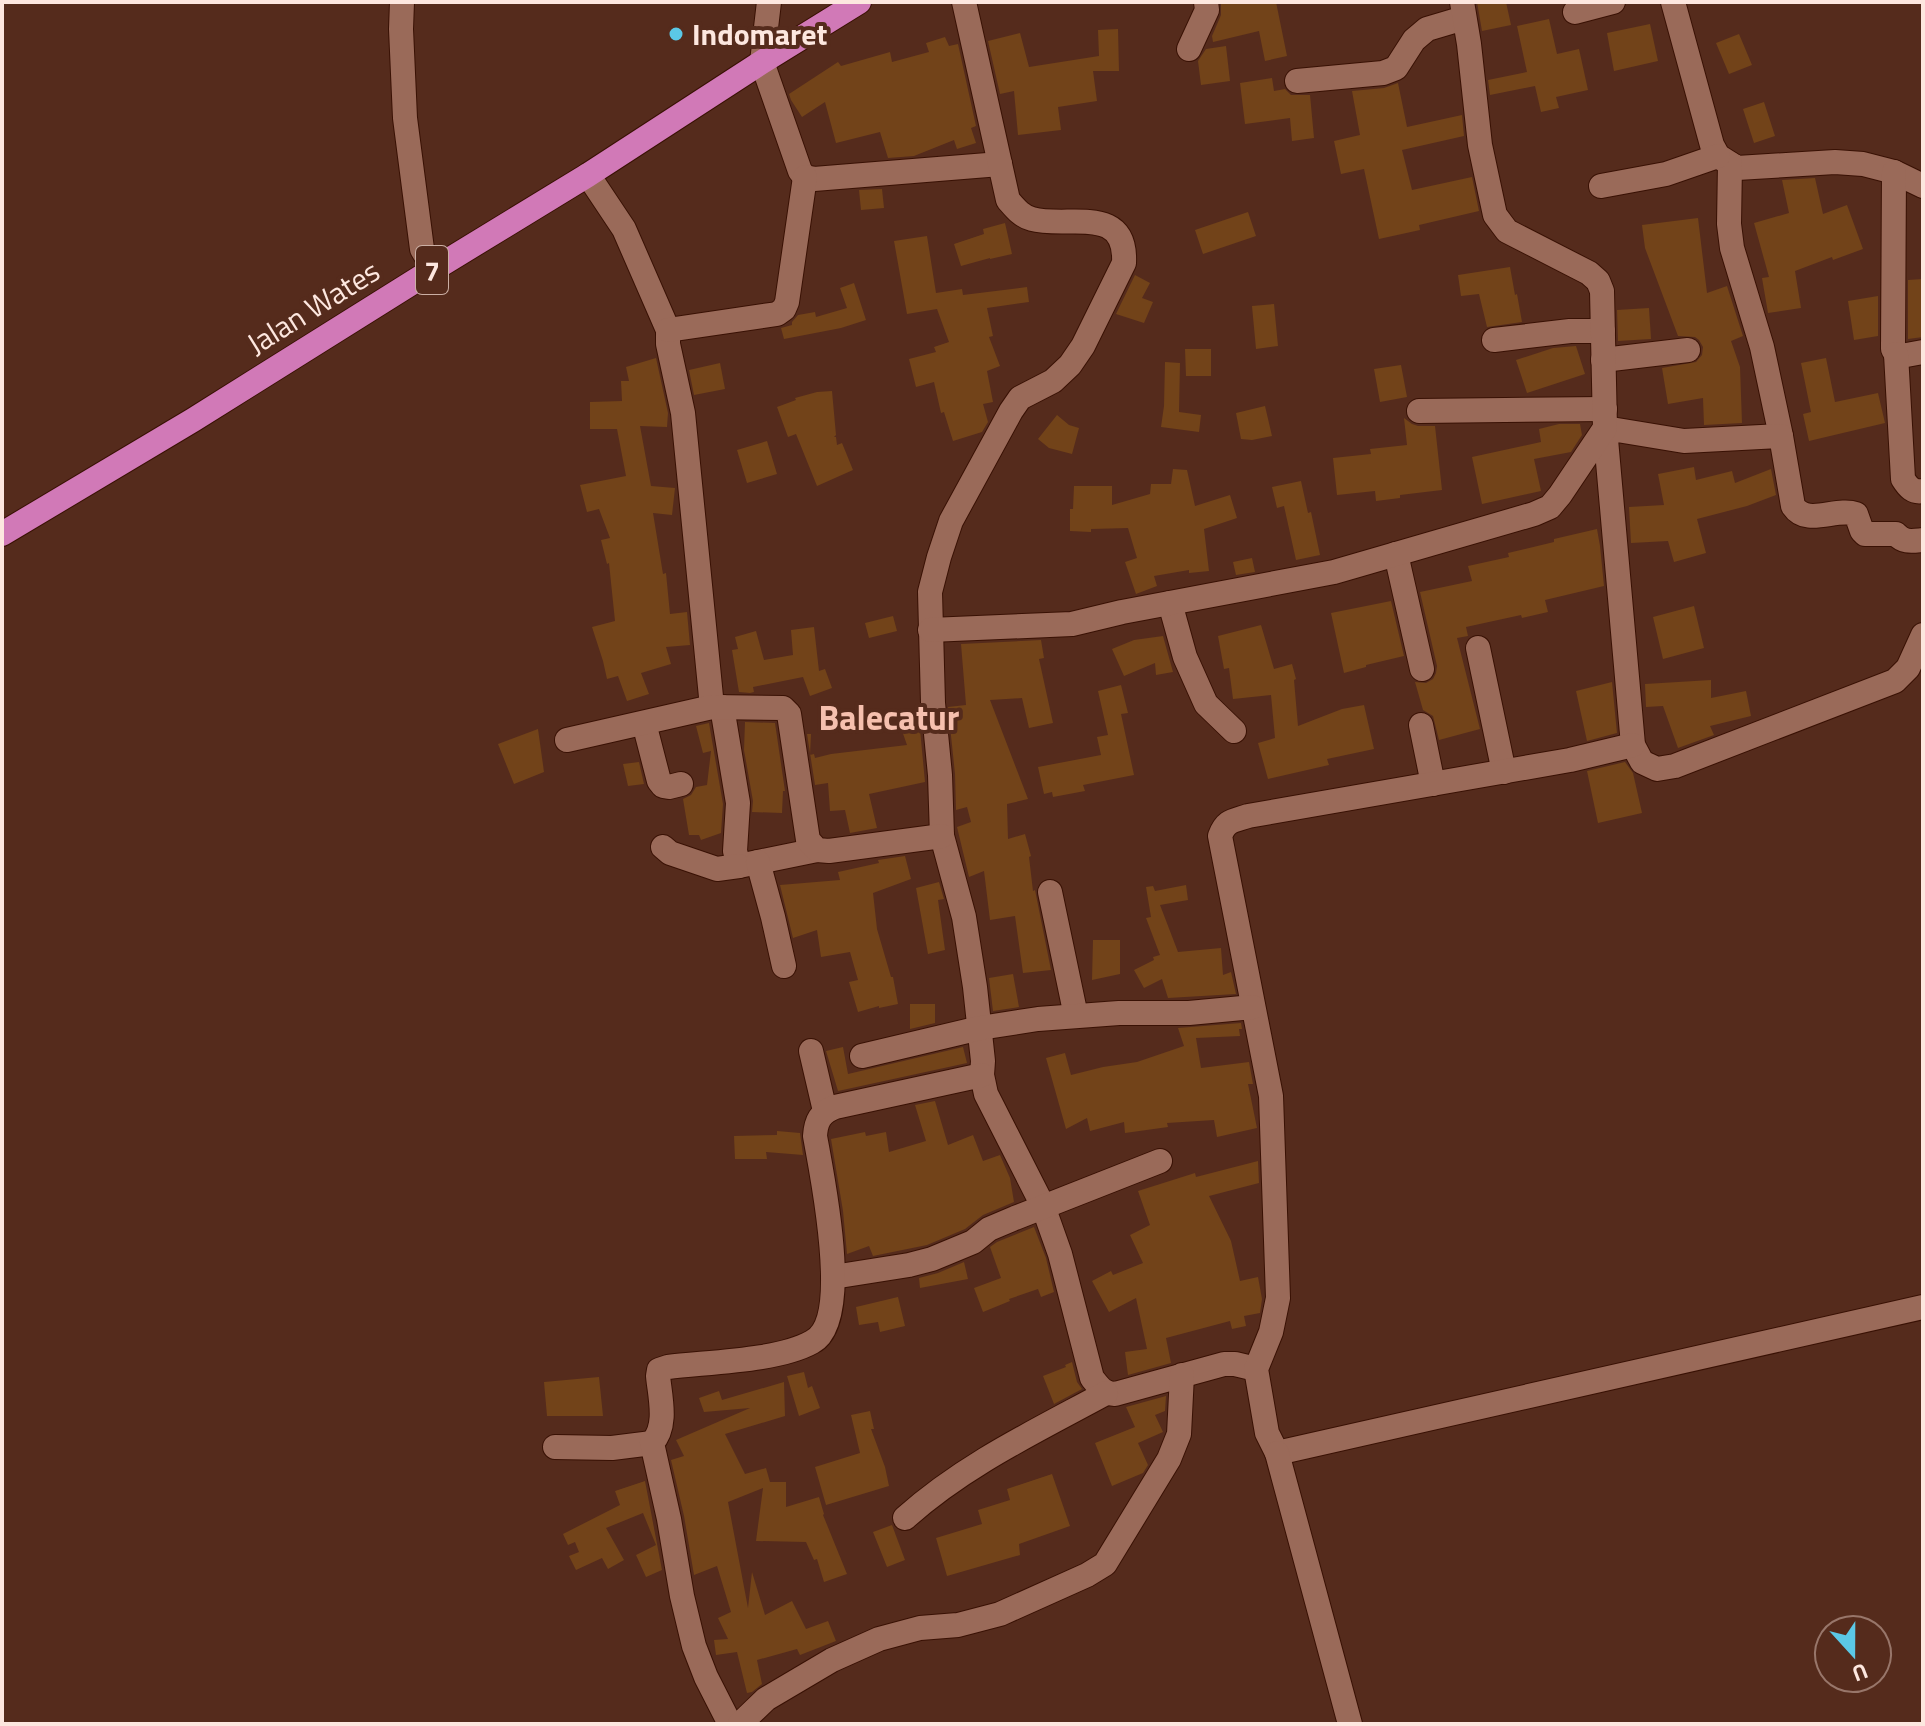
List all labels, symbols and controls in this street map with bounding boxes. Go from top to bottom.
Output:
place label: Indomaret [692,11,828,57]
marker: Indomaret [667,25,685,43]
road number: 7 [416,246,448,294]
street label: Jalan Wates [238,248,388,366]
district label: Balecatur [819,691,960,743]
north arrow [1813,1614,1893,1694]
text: U [1847,1654,1873,1691]

